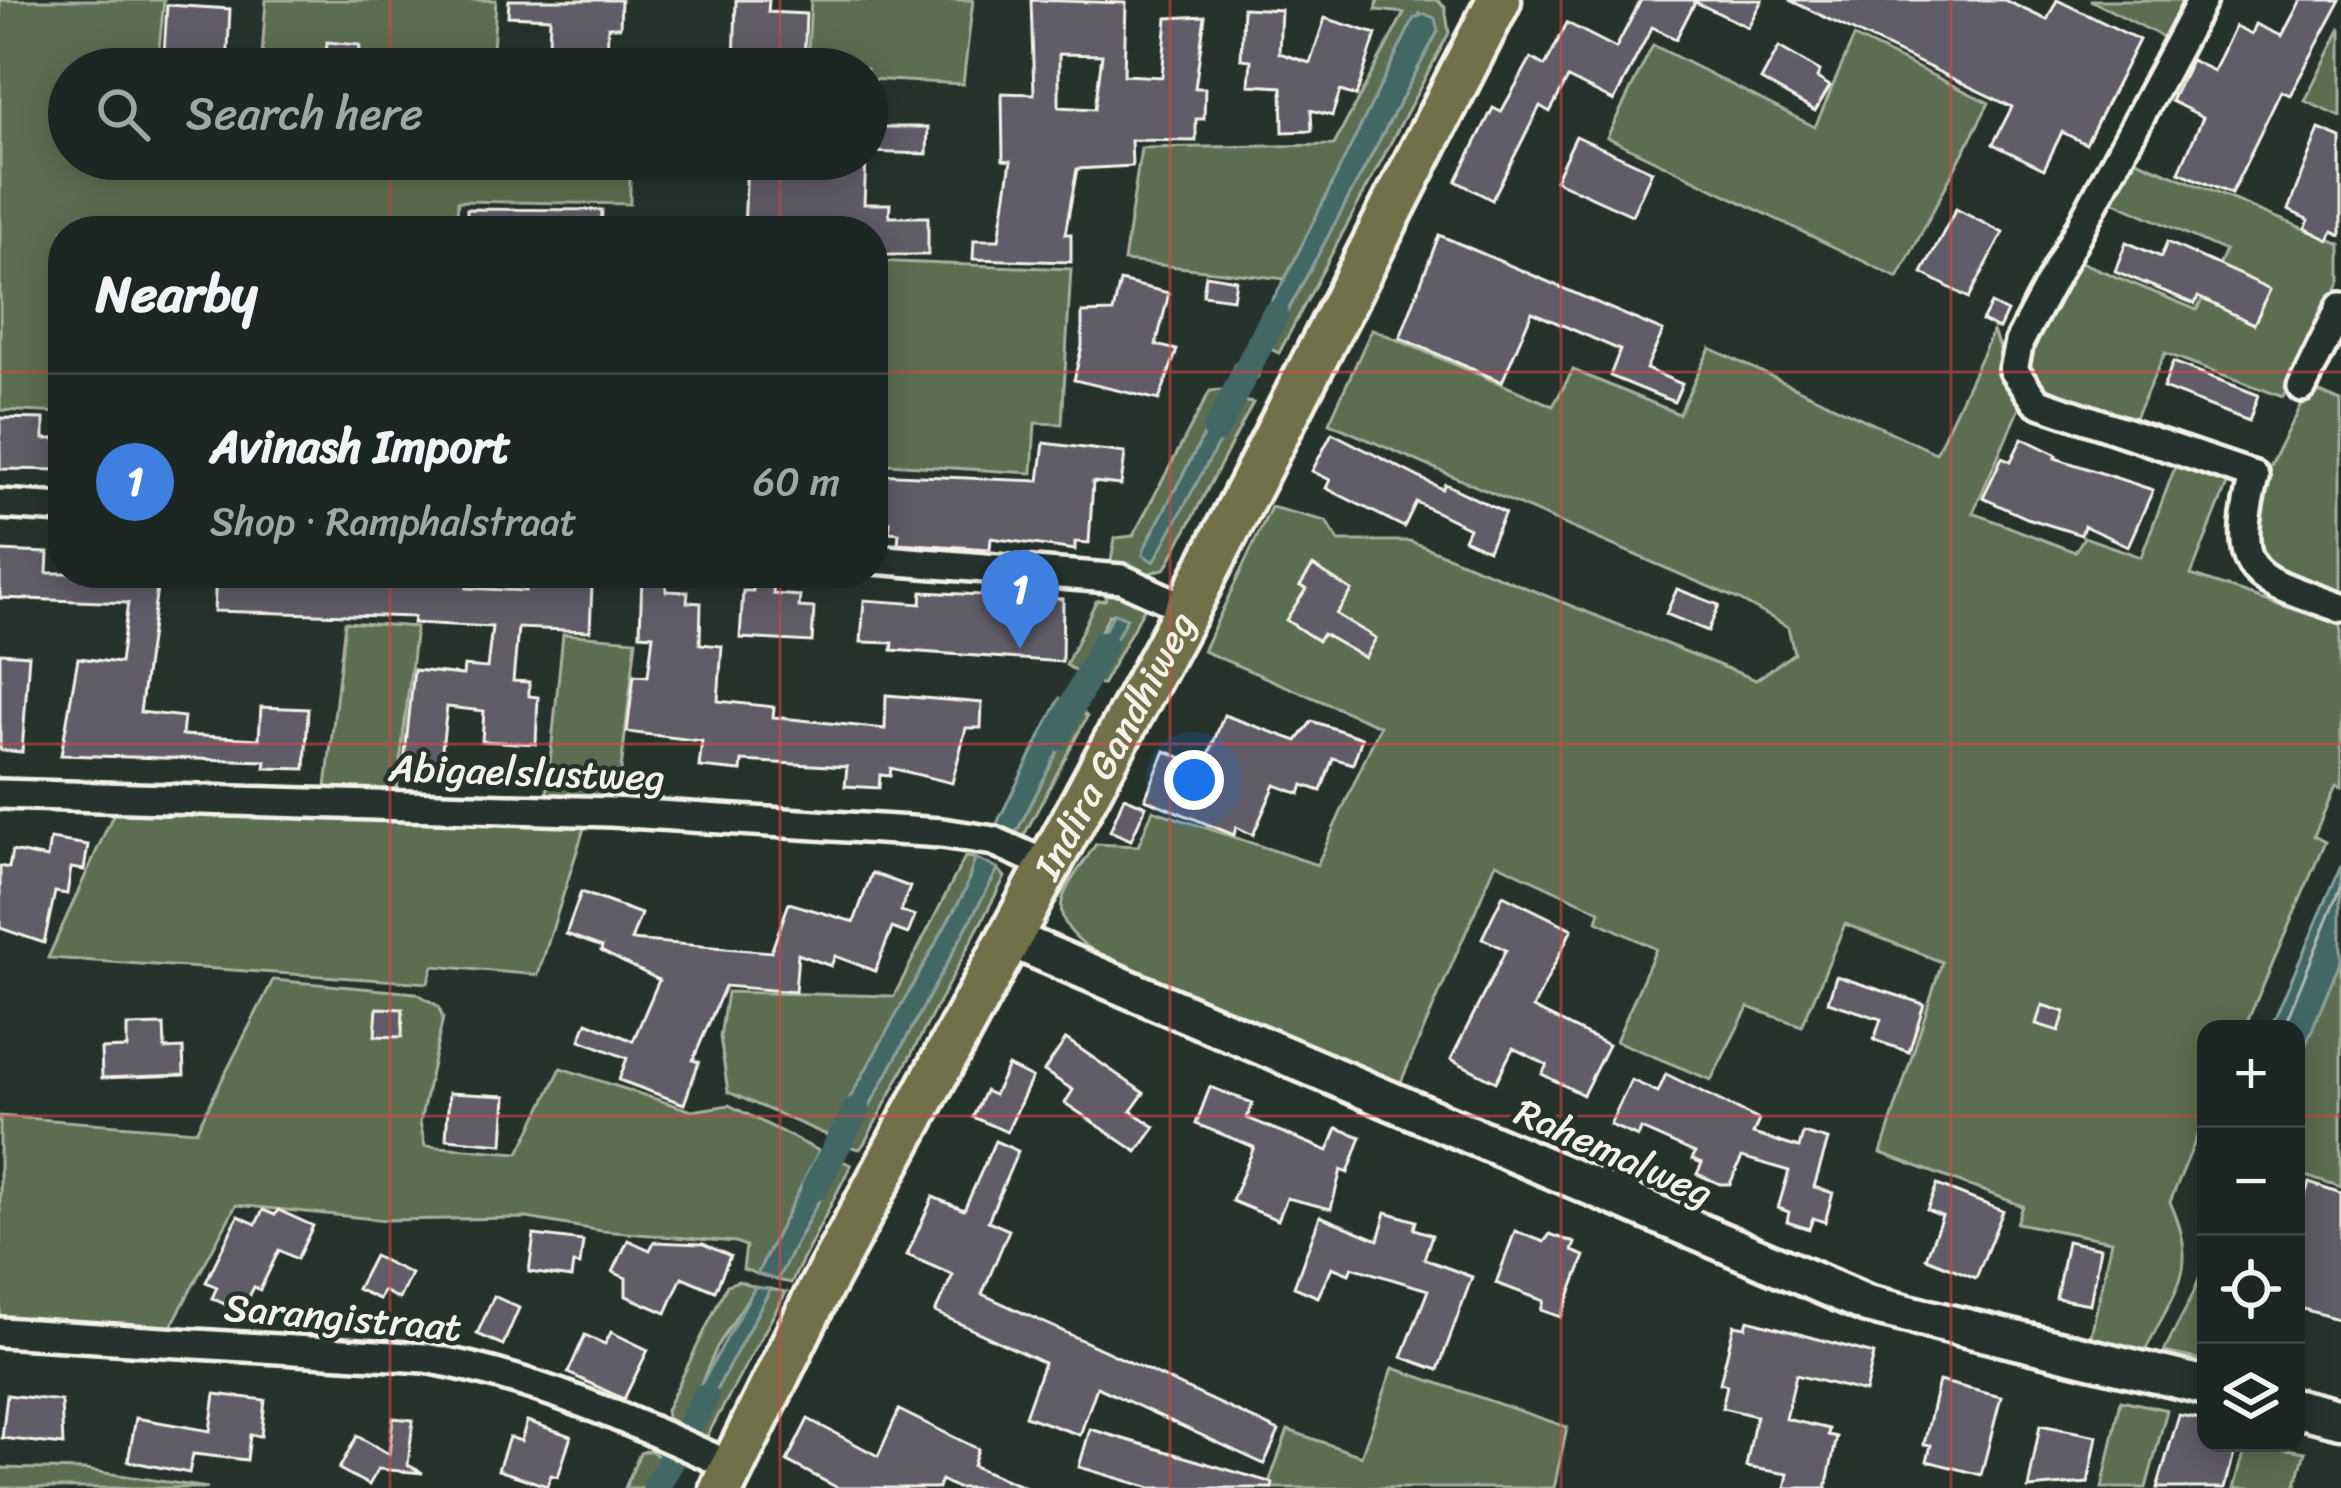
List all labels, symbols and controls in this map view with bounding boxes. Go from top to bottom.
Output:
search box [48,48,888,180]
text: Search here [186,74,423,154]
icon: search [90,81,156,147]
text: Nearby [96,249,257,339]
text: Avinash Import [210,407,511,487]
text: 1 [127,447,143,516]
text: 60 m [753,447,840,516]
text: Shop · Ramphalstraat [210,487,577,556]
pin: 1 [981,550,1059,649]
street label: Indira Gandhiweg [1012,598,1214,893]
street label: Abigaelslustweg [387,733,666,811]
your location [1164,750,1224,810]
map controls [2197,1020,2305,1452]
button: + [2197,1020,2305,1128]
street label: Rahemalweg [1504,1078,1724,1226]
button: − [2197,1128,2305,1236]
button: locate [2197,1236,2305,1344]
street label: Sarangistraat [221,1272,465,1362]
button: layers [2197,1344,2305,1452]

